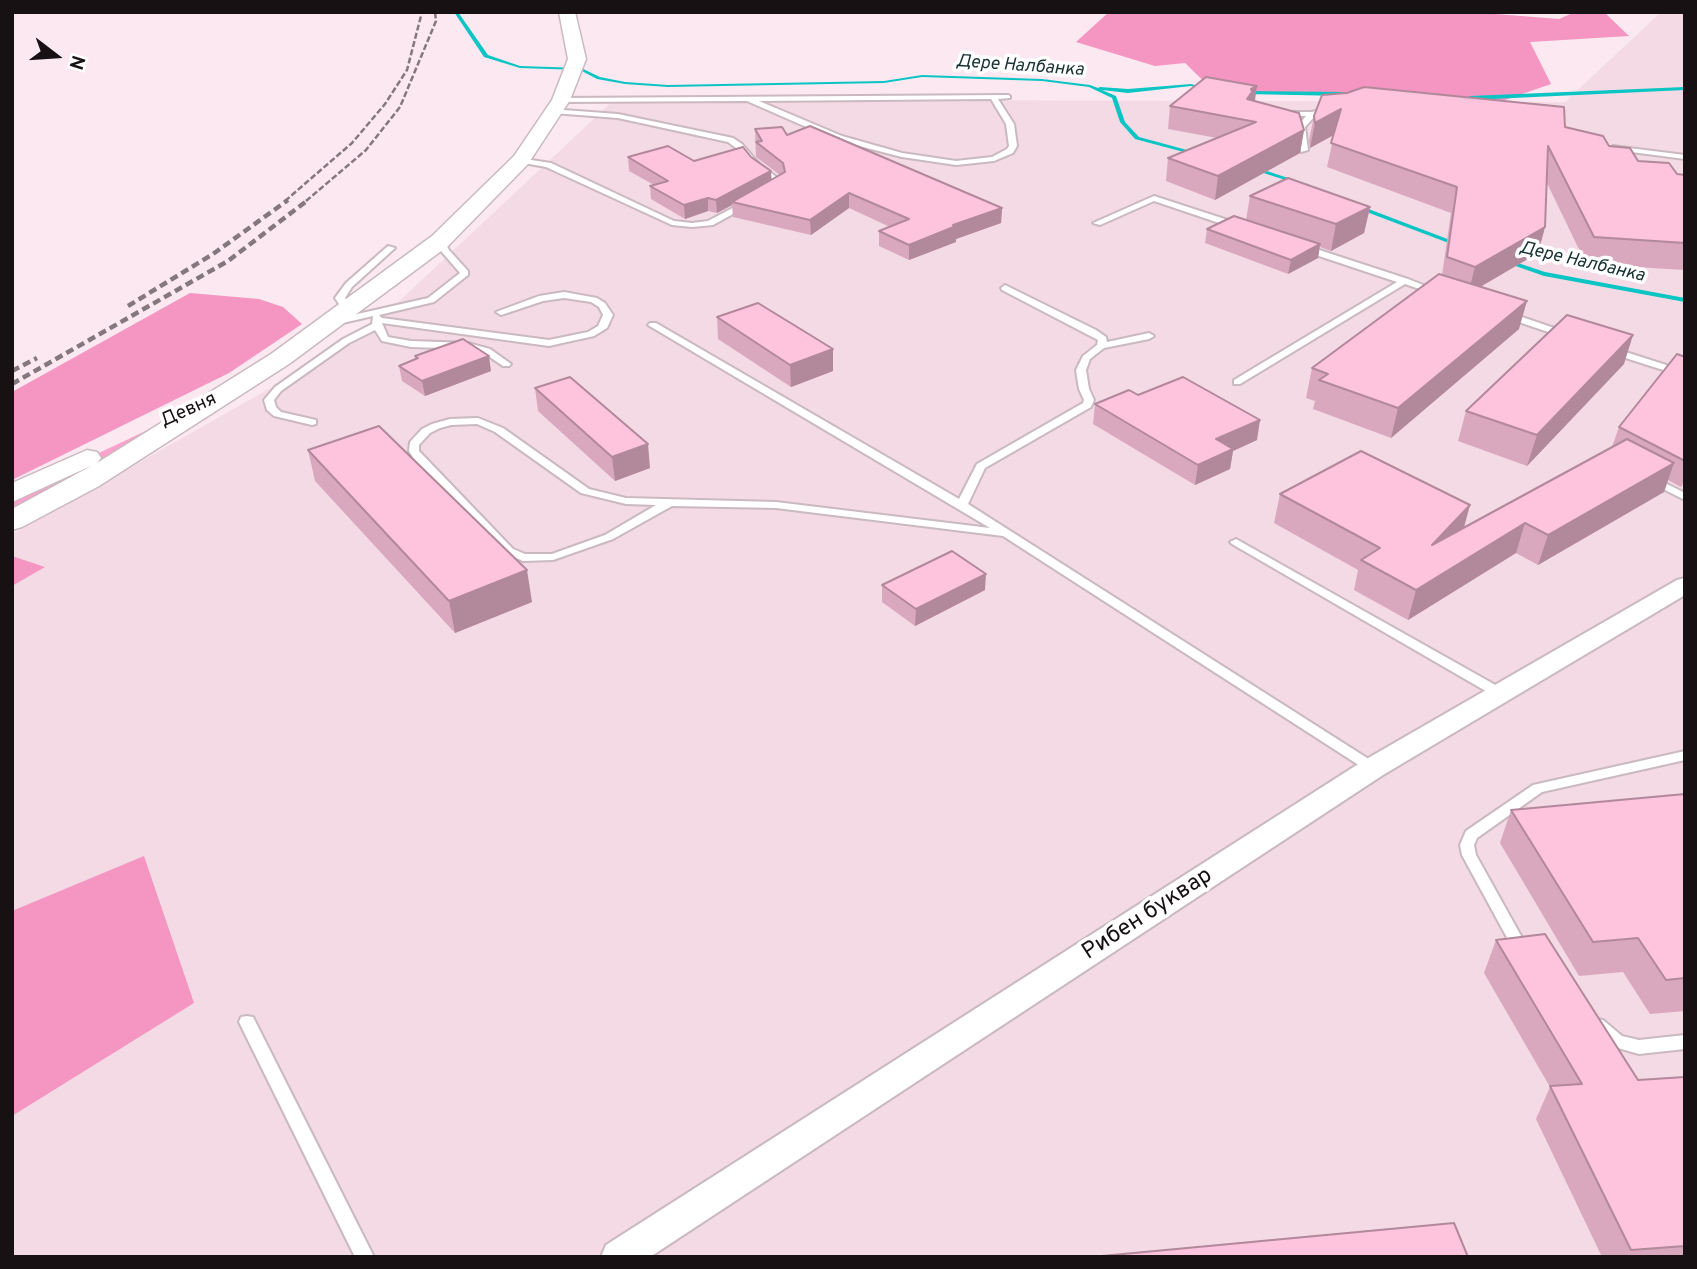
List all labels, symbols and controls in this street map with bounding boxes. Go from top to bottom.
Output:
north arrow [21,21,91,91]
text: N [63,52,90,72]
water label: Дере Налбанка [956,52,1084,82]
water label: Дере Налбанка [1517,238,1647,288]
street label: Девня [157,389,221,433]
street label: Рибен буквар [1078,863,1218,967]

